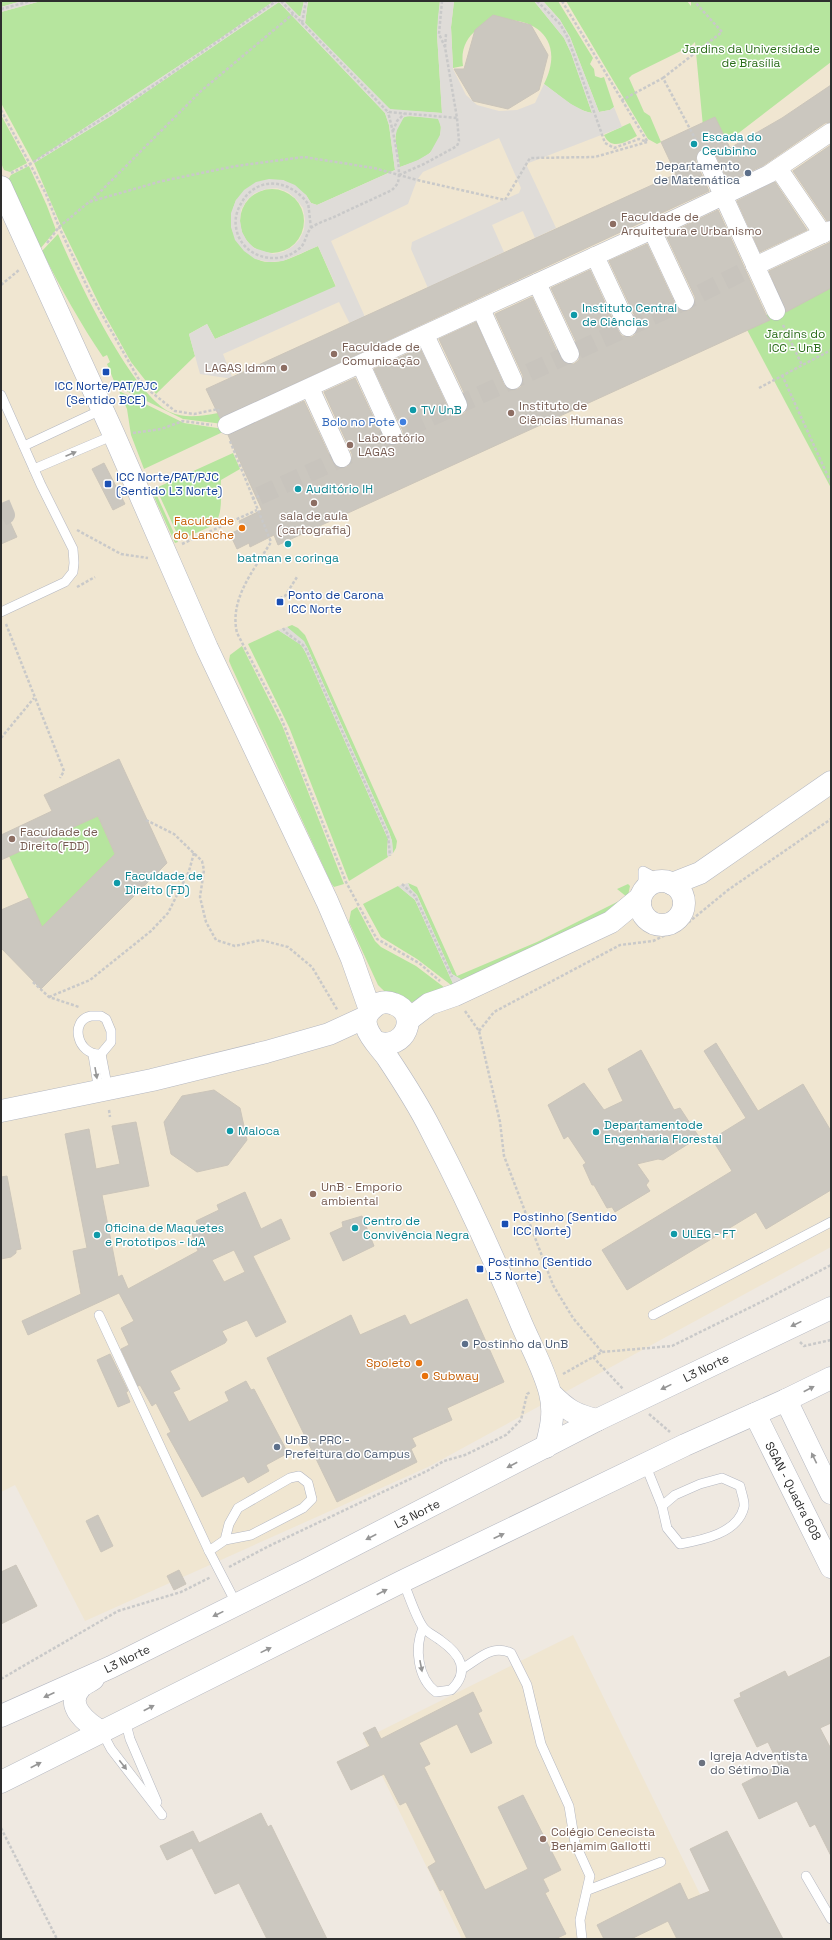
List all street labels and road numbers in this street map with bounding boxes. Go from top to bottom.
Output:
street label: L3 Norte [680,1350,732,1386]
street label: SGAN - Quadra 608 [761,1439,825,1543]
street label: L3 Norte [391,1496,443,1532]
street label: L3 Norte [101,1641,153,1677]

